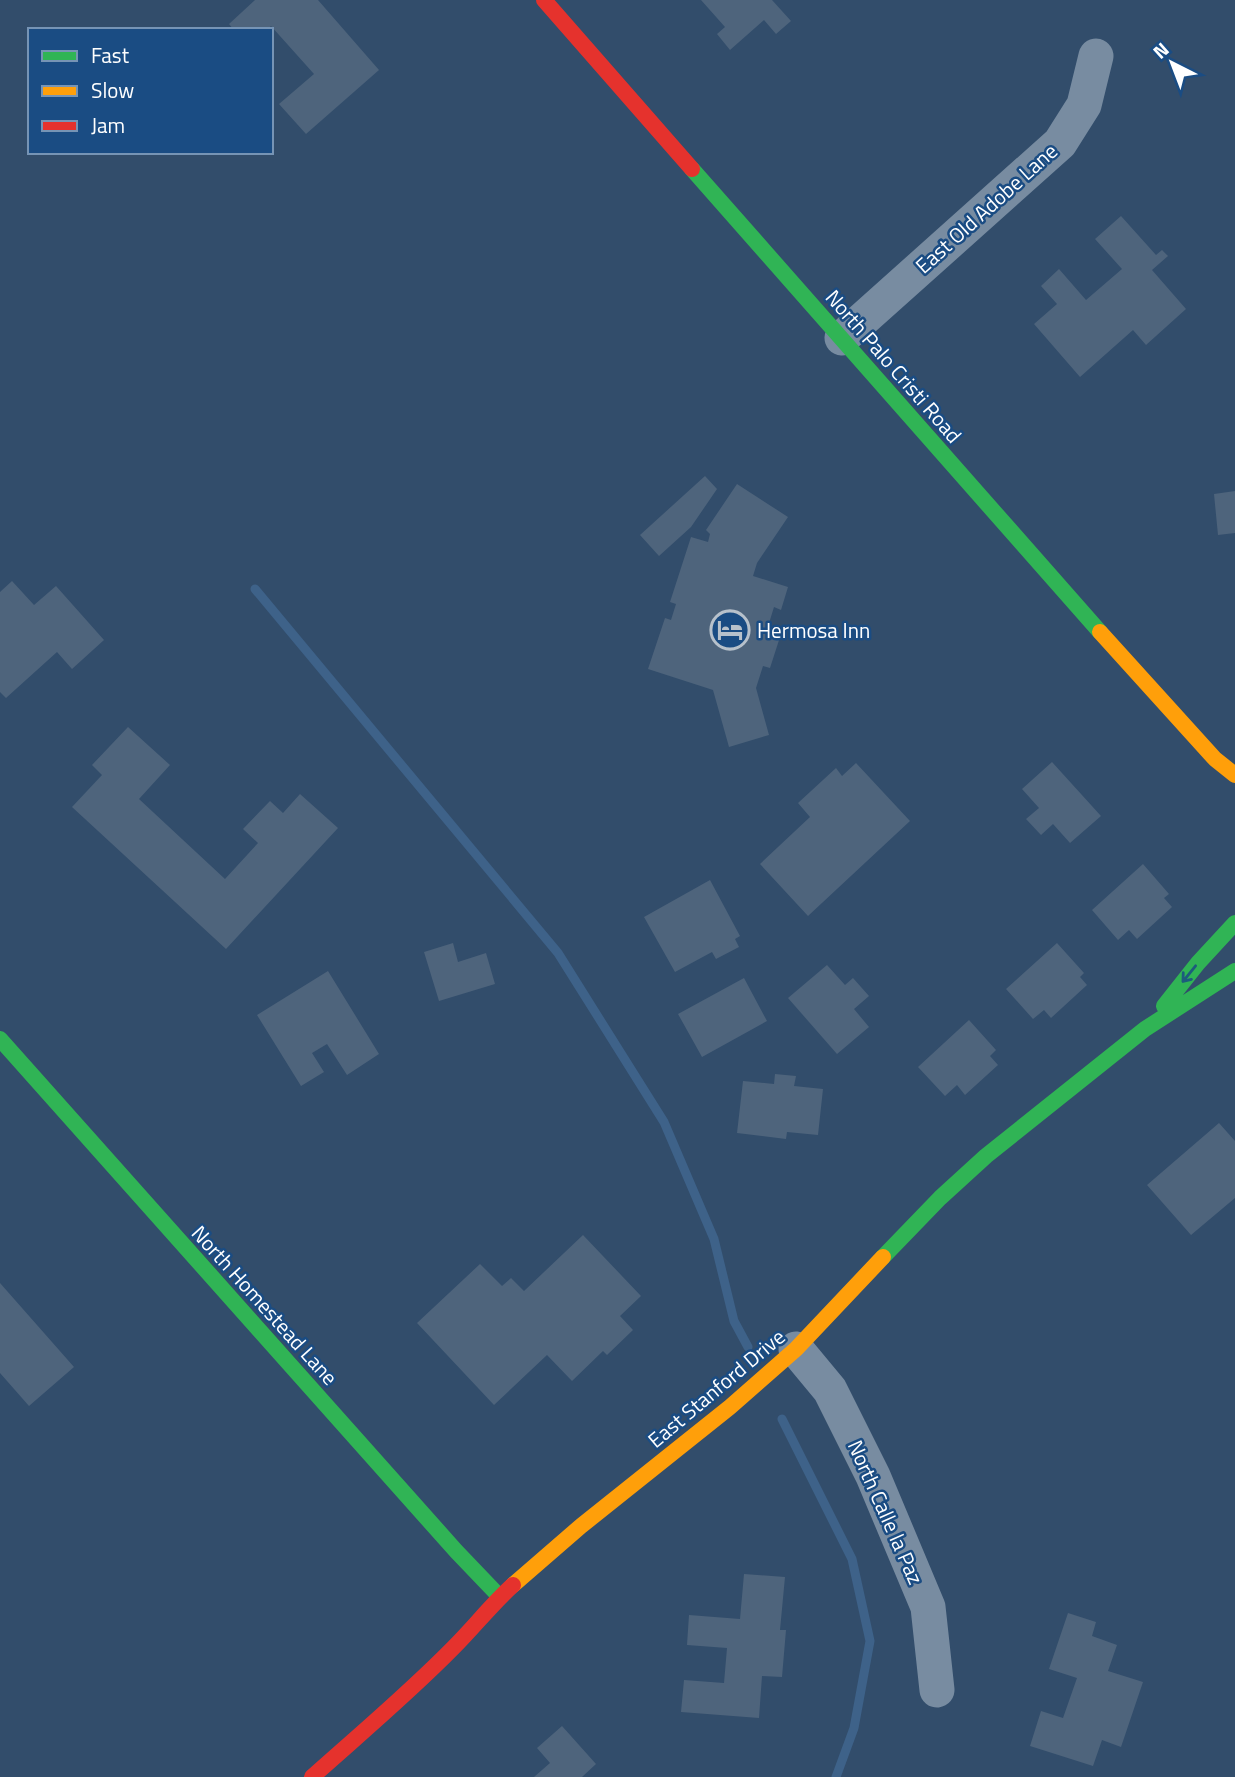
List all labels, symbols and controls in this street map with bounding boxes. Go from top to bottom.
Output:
legend [28,28,273,154]
north arrow [1137,28,1207,98]
text: N [1146,35,1175,65]
text: Fast [91,39,130,71]
text: Slow [91,74,134,106]
text: Jam [91,109,125,141]
street label: East Old Adobe Lane [908,135,1064,281]
street label: North Palo Cristi Road [818,282,970,450]
hotel icon: Hermosa Inn [709,609,751,651]
place label: Hermosa Inn [757,614,870,646]
one-way arrow [1182,964,1197,982]
street label: North Homestead Lane [184,1218,346,1392]
street label: East Stanford Drive [640,1321,792,1455]
street label: North Calle la Paz [840,1435,932,1589]

